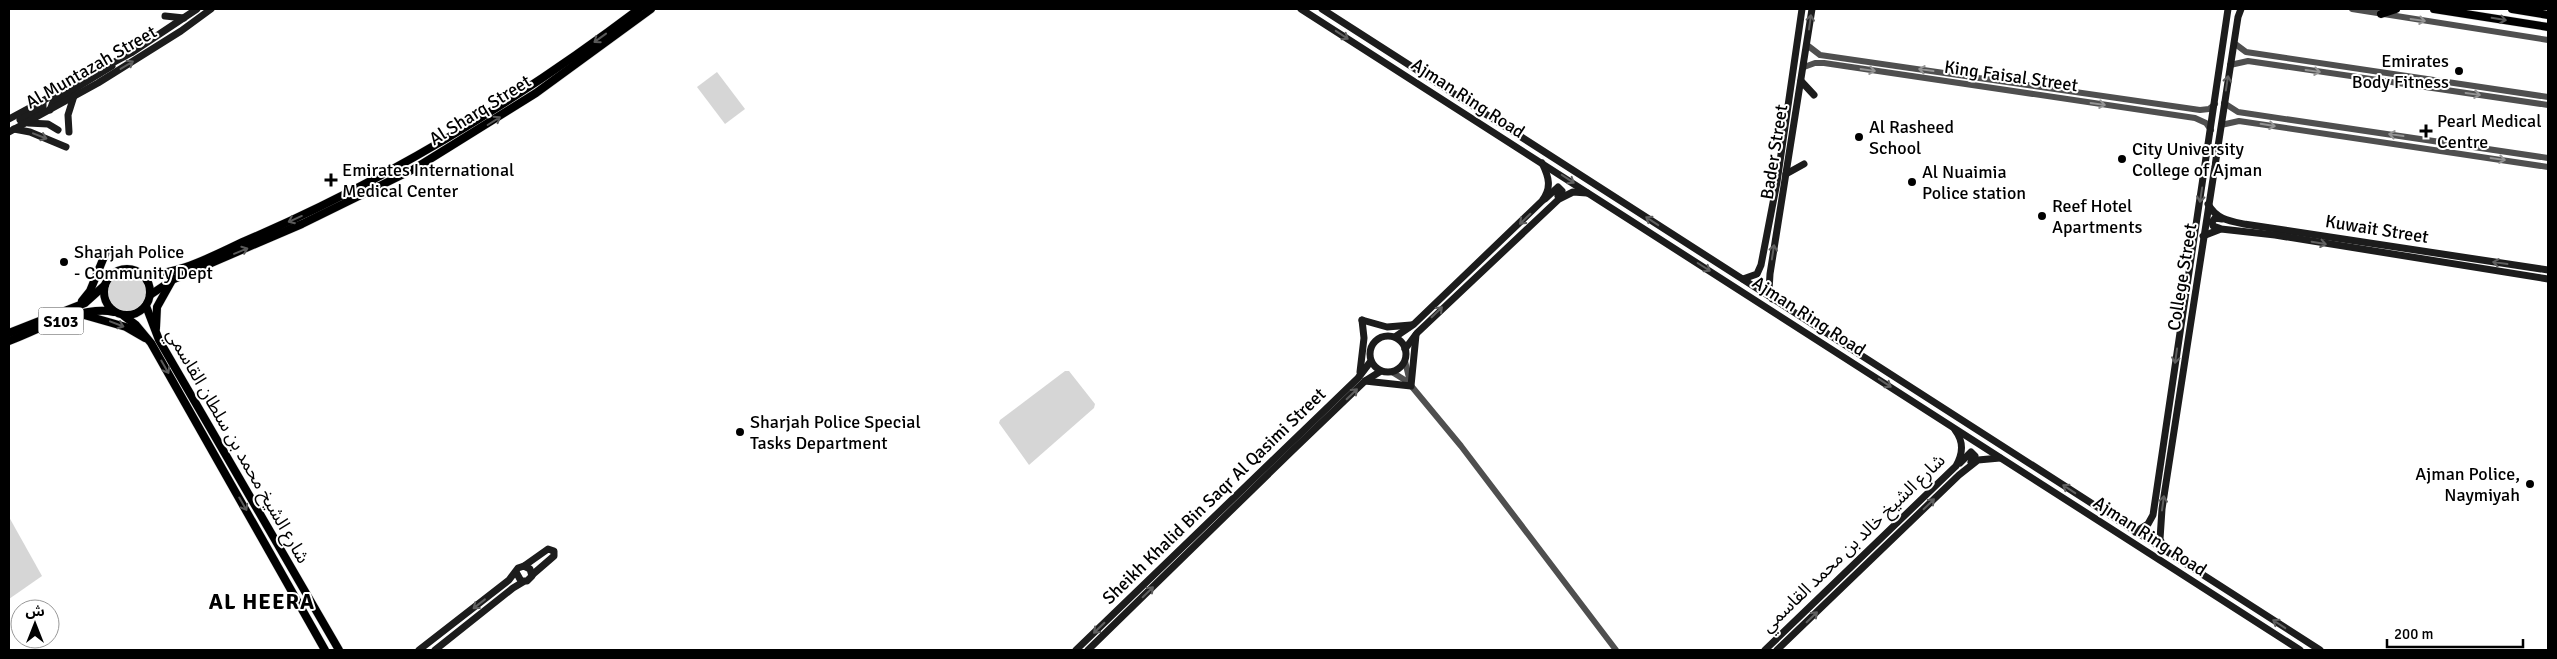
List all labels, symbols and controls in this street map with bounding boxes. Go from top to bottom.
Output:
one-way arrow [1805,14,1815,30]
one-way arrow [2491,15,2507,25]
one-way arrow [2409,16,2425,26]
street label: Al Muntazah Street [22,21,160,113]
one-way arrow [1335,30,1349,40]
one-way arrow [593,33,607,43]
place label: Emirates Body Fitness [2352,50,2449,93]
street label: Ajman Ring Road [1407,53,1529,143]
street label: King Faisal Street [1943,56,2079,96]
one-way arrow [120,59,134,69]
one-way arrow [1860,65,1876,75]
one-way arrow [1918,65,1934,75]
marker: Emirates Body Fitness [2453,65,2465,77]
one-way arrow [2304,66,2320,76]
street label: Al Sharq Street [425,70,535,150]
one-way arrow [2223,75,2233,91]
one-way arrow [2465,90,2481,100]
one-way arrow [2090,99,2106,109]
street label: Bader Street [1756,103,1792,201]
place label: Pearl Medical Centre [2437,110,2542,153]
one-way arrow [486,115,500,125]
place label: Al Rasheed School [1869,116,1954,159]
one-way arrow [2260,121,2276,131]
marker: Pearl Medical Centre [2419,124,2433,138]
one-way arrow [2389,130,2405,140]
marker: Al Rasheed School [1853,131,1865,143]
one-way arrow [33,132,48,141]
place label: City University College of Ajman [2132,138,2262,181]
marker: City University College of Ajman [2116,153,2128,165]
one-way arrow [2490,155,2506,165]
place label: Emirates International Medical Center [342,159,514,202]
place label: Al Nuaimia Police station [1922,161,2026,204]
marker: Emirates International Medical Center [324,173,338,187]
one-way arrow [1560,175,1574,185]
marker: Al Nuaimia Police station [1906,176,1918,188]
one-way arrow [2196,187,2206,203]
place label: Reef Hotel Apartments [2052,195,2142,238]
marker: Reef Hotel Apartments [2036,210,2048,222]
street label: Kuwait Street [2324,210,2430,248]
one-way arrow [1518,213,1531,225]
one-way arrow [288,214,303,224]
one-way arrow [1646,216,1660,226]
street label: College Street [2163,222,2201,332]
one-way arrow [2311,238,2327,248]
place label: Sharjah Police - Community Dept [74,241,213,284]
one-way arrow [1769,244,1779,260]
one-way arrow [233,246,248,256]
marker: Sharjah Police - Community Dept [58,256,70,268]
one-way arrow [2492,258,2508,268]
one-way arrow [1697,263,1711,273]
street label: Ajman Ring Road [1748,271,1870,361]
one-way arrow [1431,307,1443,319]
road number: S103 [38,308,84,334]
one-way arrow [109,320,124,329]
street label: شارع الشيخ محمد بن سلطان القاسمي [159,325,314,569]
one-way arrow [2171,348,2181,364]
one-way arrow [160,359,170,373]
one-way arrow [1878,379,1892,389]
street label: Sheikh Khalid Bin Saqr Al Qasimi Street [1098,383,1330,609]
one-way arrow [1346,388,1358,400]
place label: Sharjah Police Special Tasks Department [750,411,921,454]
marker: Sharjah Police Special Tasks Department [734,426,746,438]
street label: شارع الشيخ خالد بن محمد القاسمي [1756,449,1952,639]
place label: Ajman Police, Naymiyah [2415,463,2520,506]
marker: Ajman Police, Naymiyah [2524,478,2536,490]
one-way arrow [2062,484,2076,494]
street label: Ajman Ring Road [2089,491,2211,581]
one-way arrow [2158,496,2168,512]
one-way arrow [238,497,248,512]
one-way arrow [1923,498,1935,510]
one-way arrow [1142,586,1154,598]
district label: AL HEERA [209,588,315,615]
north arrow [10,599,60,649]
one-way arrow [472,599,486,609]
text: ش [25,603,45,620]
one-way arrow [1806,610,1818,623]
scale bar [2387,616,2523,648]
one-way arrow [2272,619,2286,629]
one-way arrow [1093,622,1105,634]
text: 200 m [2394,625,2434,643]

